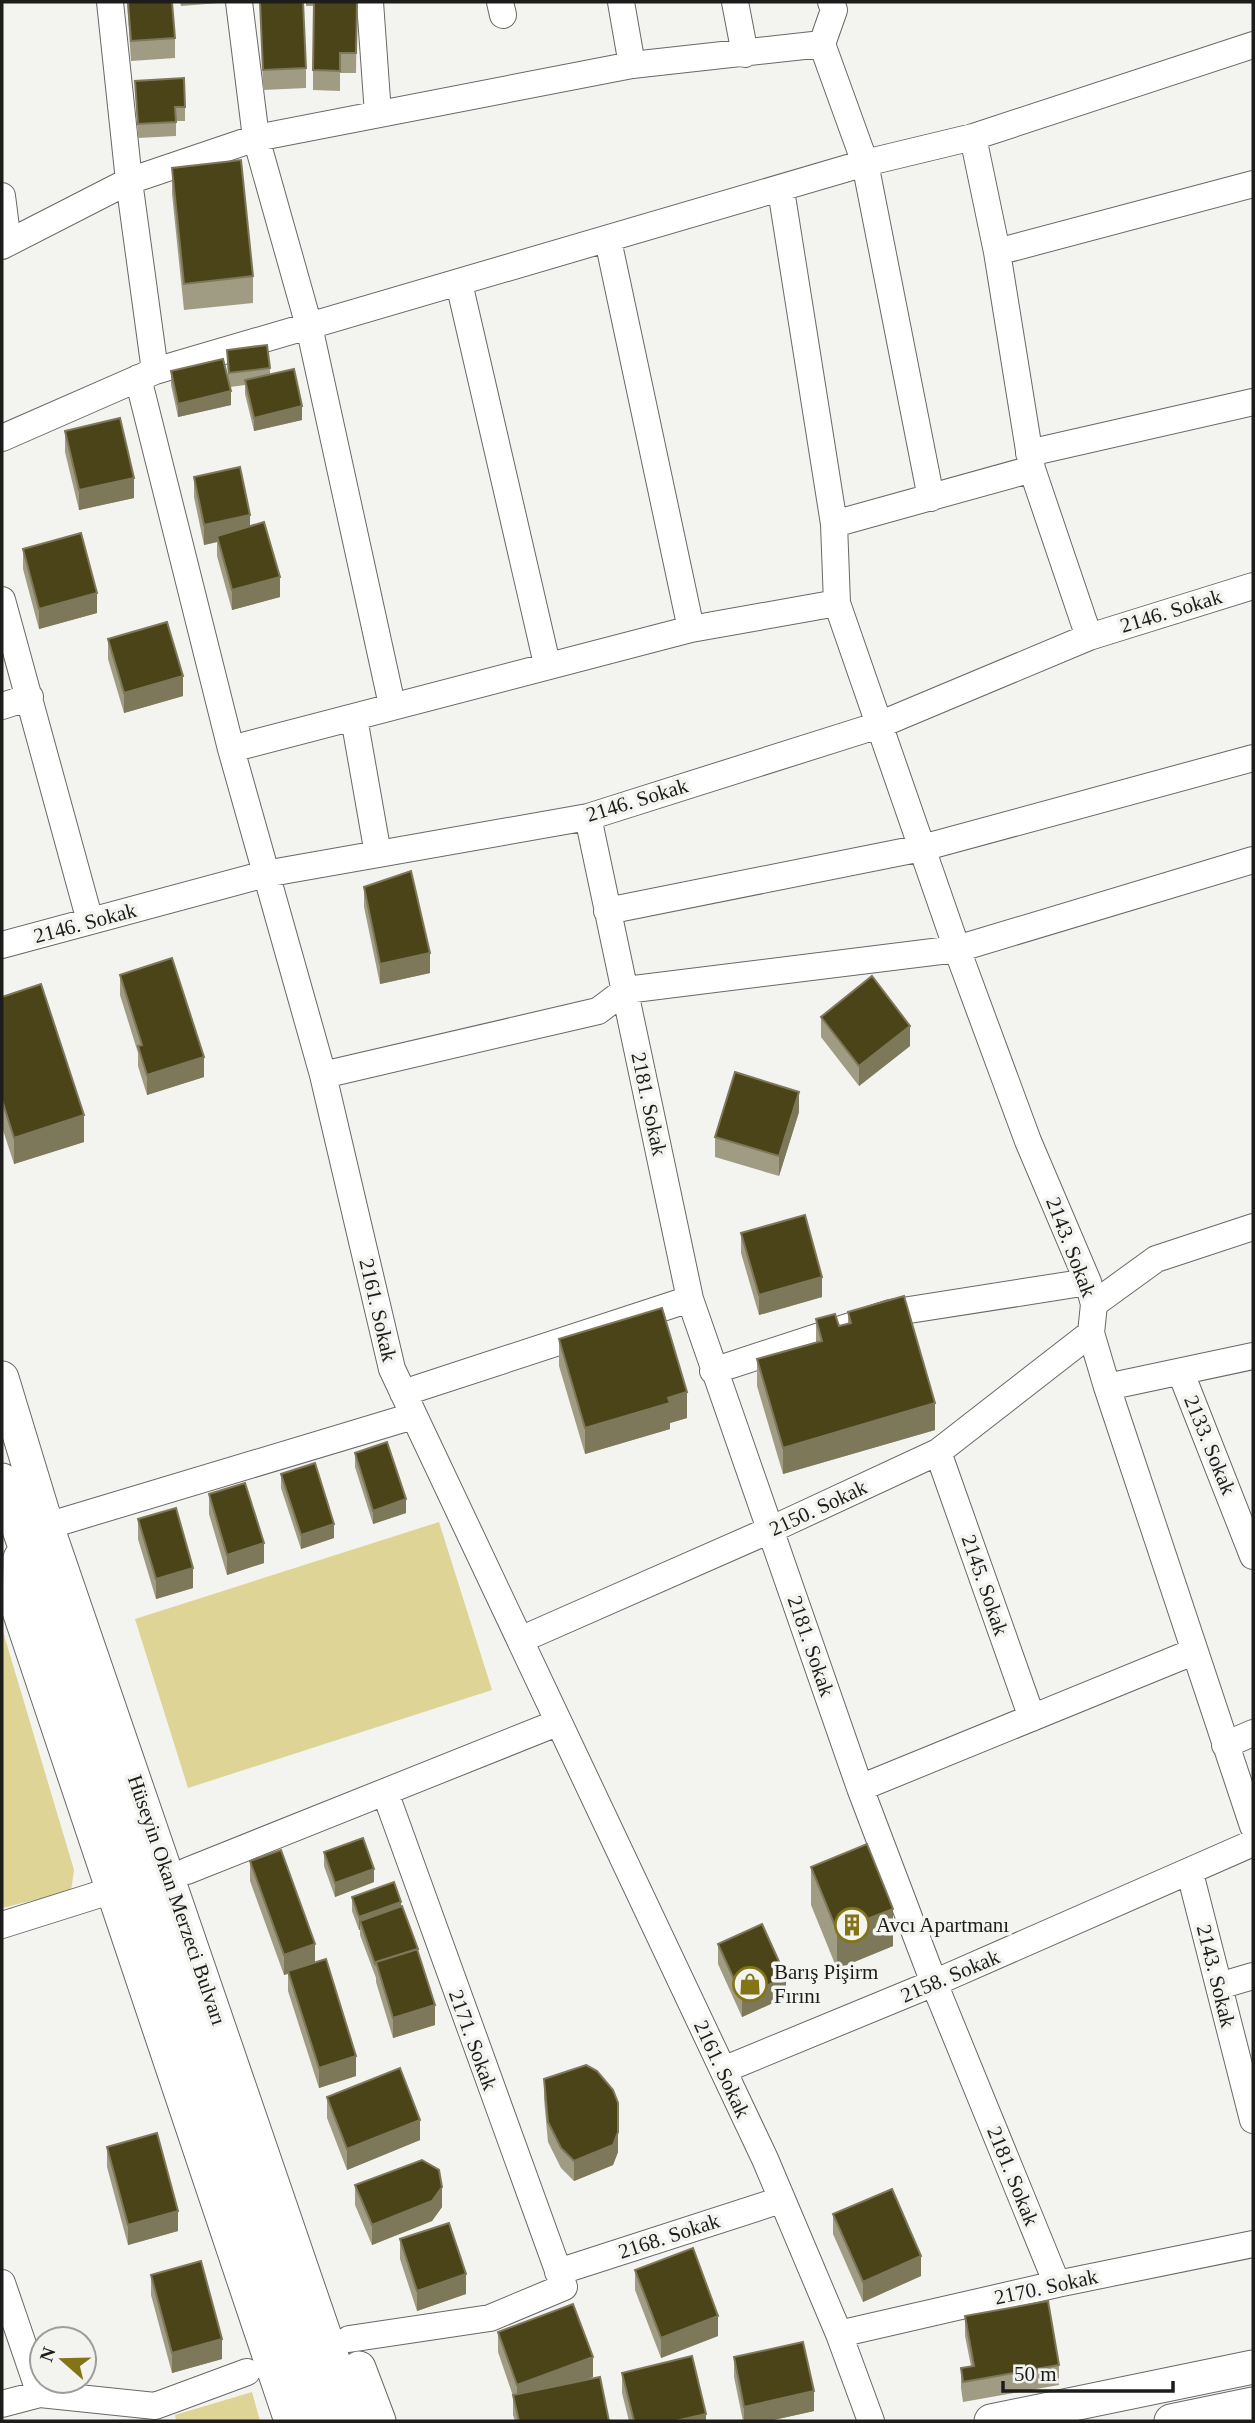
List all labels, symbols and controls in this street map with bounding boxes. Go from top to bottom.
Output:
street label: 2146. Sokak [1117,584,1225,638]
street label: 2146. Sokak [583,773,691,827]
street label: 2146. Sokak [31,898,139,948]
street label: 2181. Sokak [626,1050,672,1158]
street label: 2143. Sokak [1041,1194,1101,1301]
street label: 2161. Sokak [354,1256,402,1364]
street label: 2133. Sokak [1179,1392,1241,1499]
street label: 2150. Sokak [765,1475,871,1541]
street label: 2145. Sokak [957,1531,1014,1639]
street label: 2181. Sokak [783,1592,840,1700]
street label: Hüseyin Okan Merzeci Bulvarı [123,1772,231,2028]
building icon: Avcı Apartmanı [833,1906,871,1944]
place label: Avcı Apartmanı [876,1913,1009,1937]
street label: 2143. Sokak [1192,1922,1240,2030]
street label: 2158. Sokak [897,1944,1003,2008]
place label: Barış Pişirm Fırını [774,1960,878,2008]
shop icon: Barış Pişirm Fırını [731,1965,769,2003]
street label: 2171. Sokak [444,1987,502,2094]
street label: 2161. Sokak [689,2016,755,2122]
street label: 2181. Sokak [982,2123,1044,2230]
street label: 2168. Sokak [615,2208,723,2264]
street label: 2170. Sokak [992,2264,1100,2310]
north arrow [28,2325,98,2395]
text: N [35,2344,60,2364]
scale bar [1003,2350,1173,2394]
text: 50 m [1014,2362,1057,2386]

